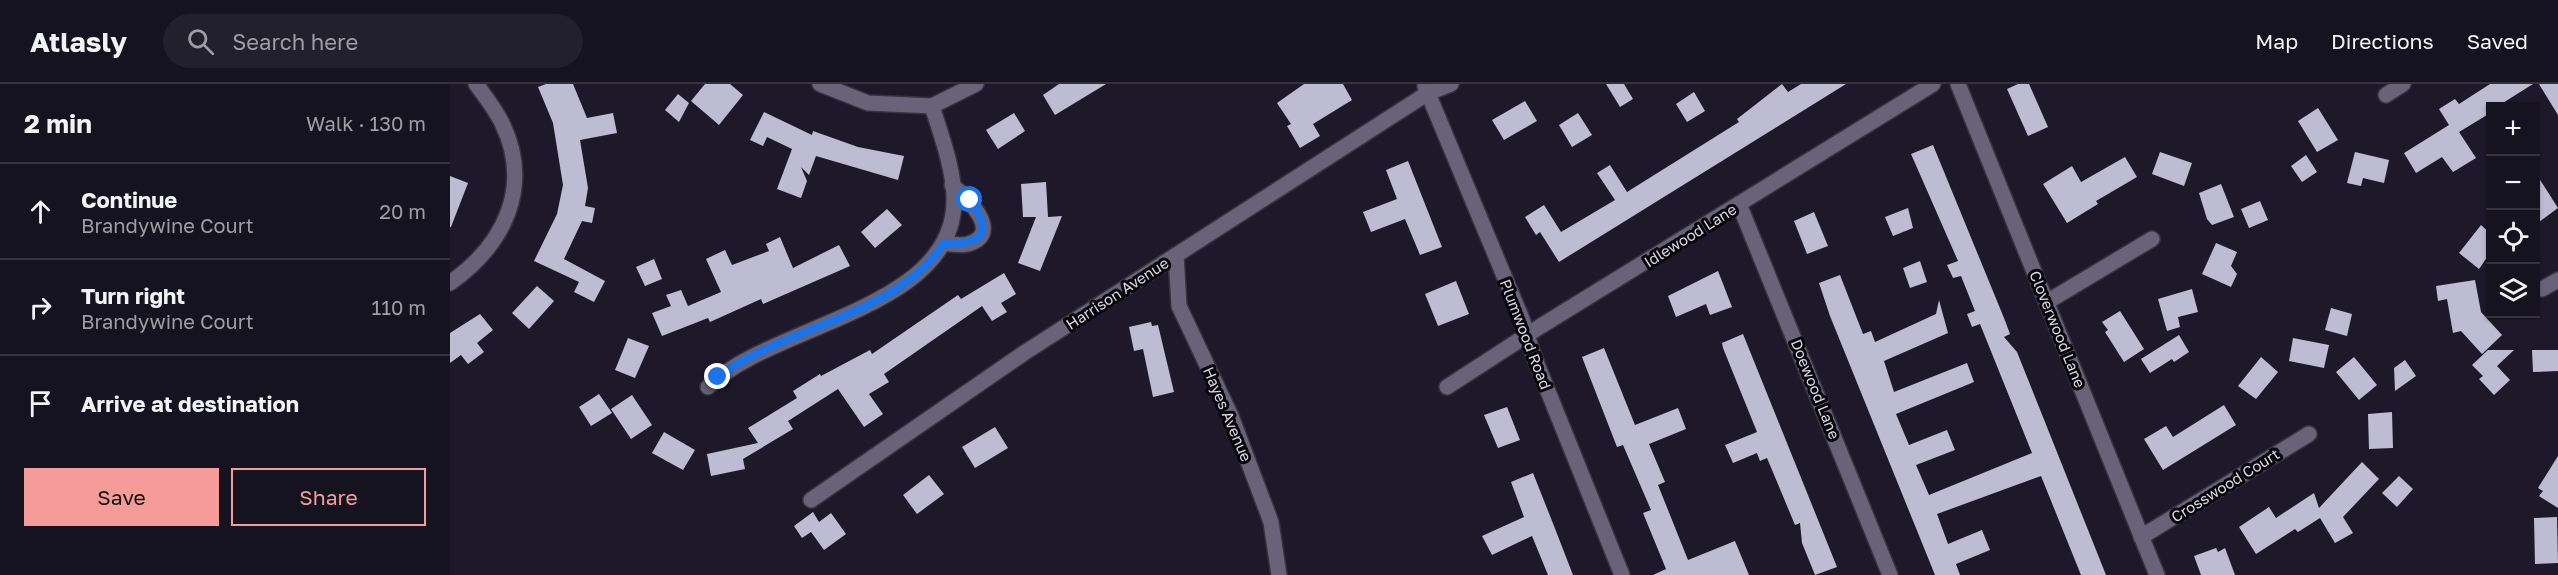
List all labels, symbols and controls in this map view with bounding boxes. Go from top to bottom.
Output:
search box [163,14,583,68]
text: Atlasly [30,25,127,58]
icon: search [184,25,217,58]
text: Search here [232,28,358,55]
text: Map [2255,28,2298,54]
text: Directions [2331,28,2434,54]
text: Saved [2467,28,2528,54]
map controls [2486,102,2540,318]
button: + [2486,102,2540,156]
text: 2 min [24,108,92,139]
text: Walk · 130 m [306,111,426,135]
button: − [2486,156,2540,210]
text: Continue [81,186,177,213]
route start [956,186,982,212]
icon: ahead [24,195,57,228]
text: 20 m [379,199,426,223]
street label: Idlewood Lane [1641,199,1740,271]
button: locate [2486,210,2540,264]
text: Brandywine Court [81,213,254,237]
street label: Harrison Avenue [1062,253,1172,333]
button: layers [2486,264,2540,318]
street label: Cloverwood Lane [2026,268,2090,390]
street label: Plumwood Road [1497,276,1555,392]
text: Turn right [81,282,185,309]
icon: right [24,291,57,324]
text: 110 m [372,295,426,319]
text: Brandywine Court [81,309,254,333]
street label: Doewood Lane [1788,336,1844,442]
route end [704,363,730,389]
street label: Hayes Avenue [1200,364,1256,464]
icon: arrive [24,387,57,420]
text: Arrive at destination [81,390,299,417]
street label: Crosswood Court [2168,444,2282,526]
button: Save [24,468,219,526]
button: Share [231,468,426,526]

